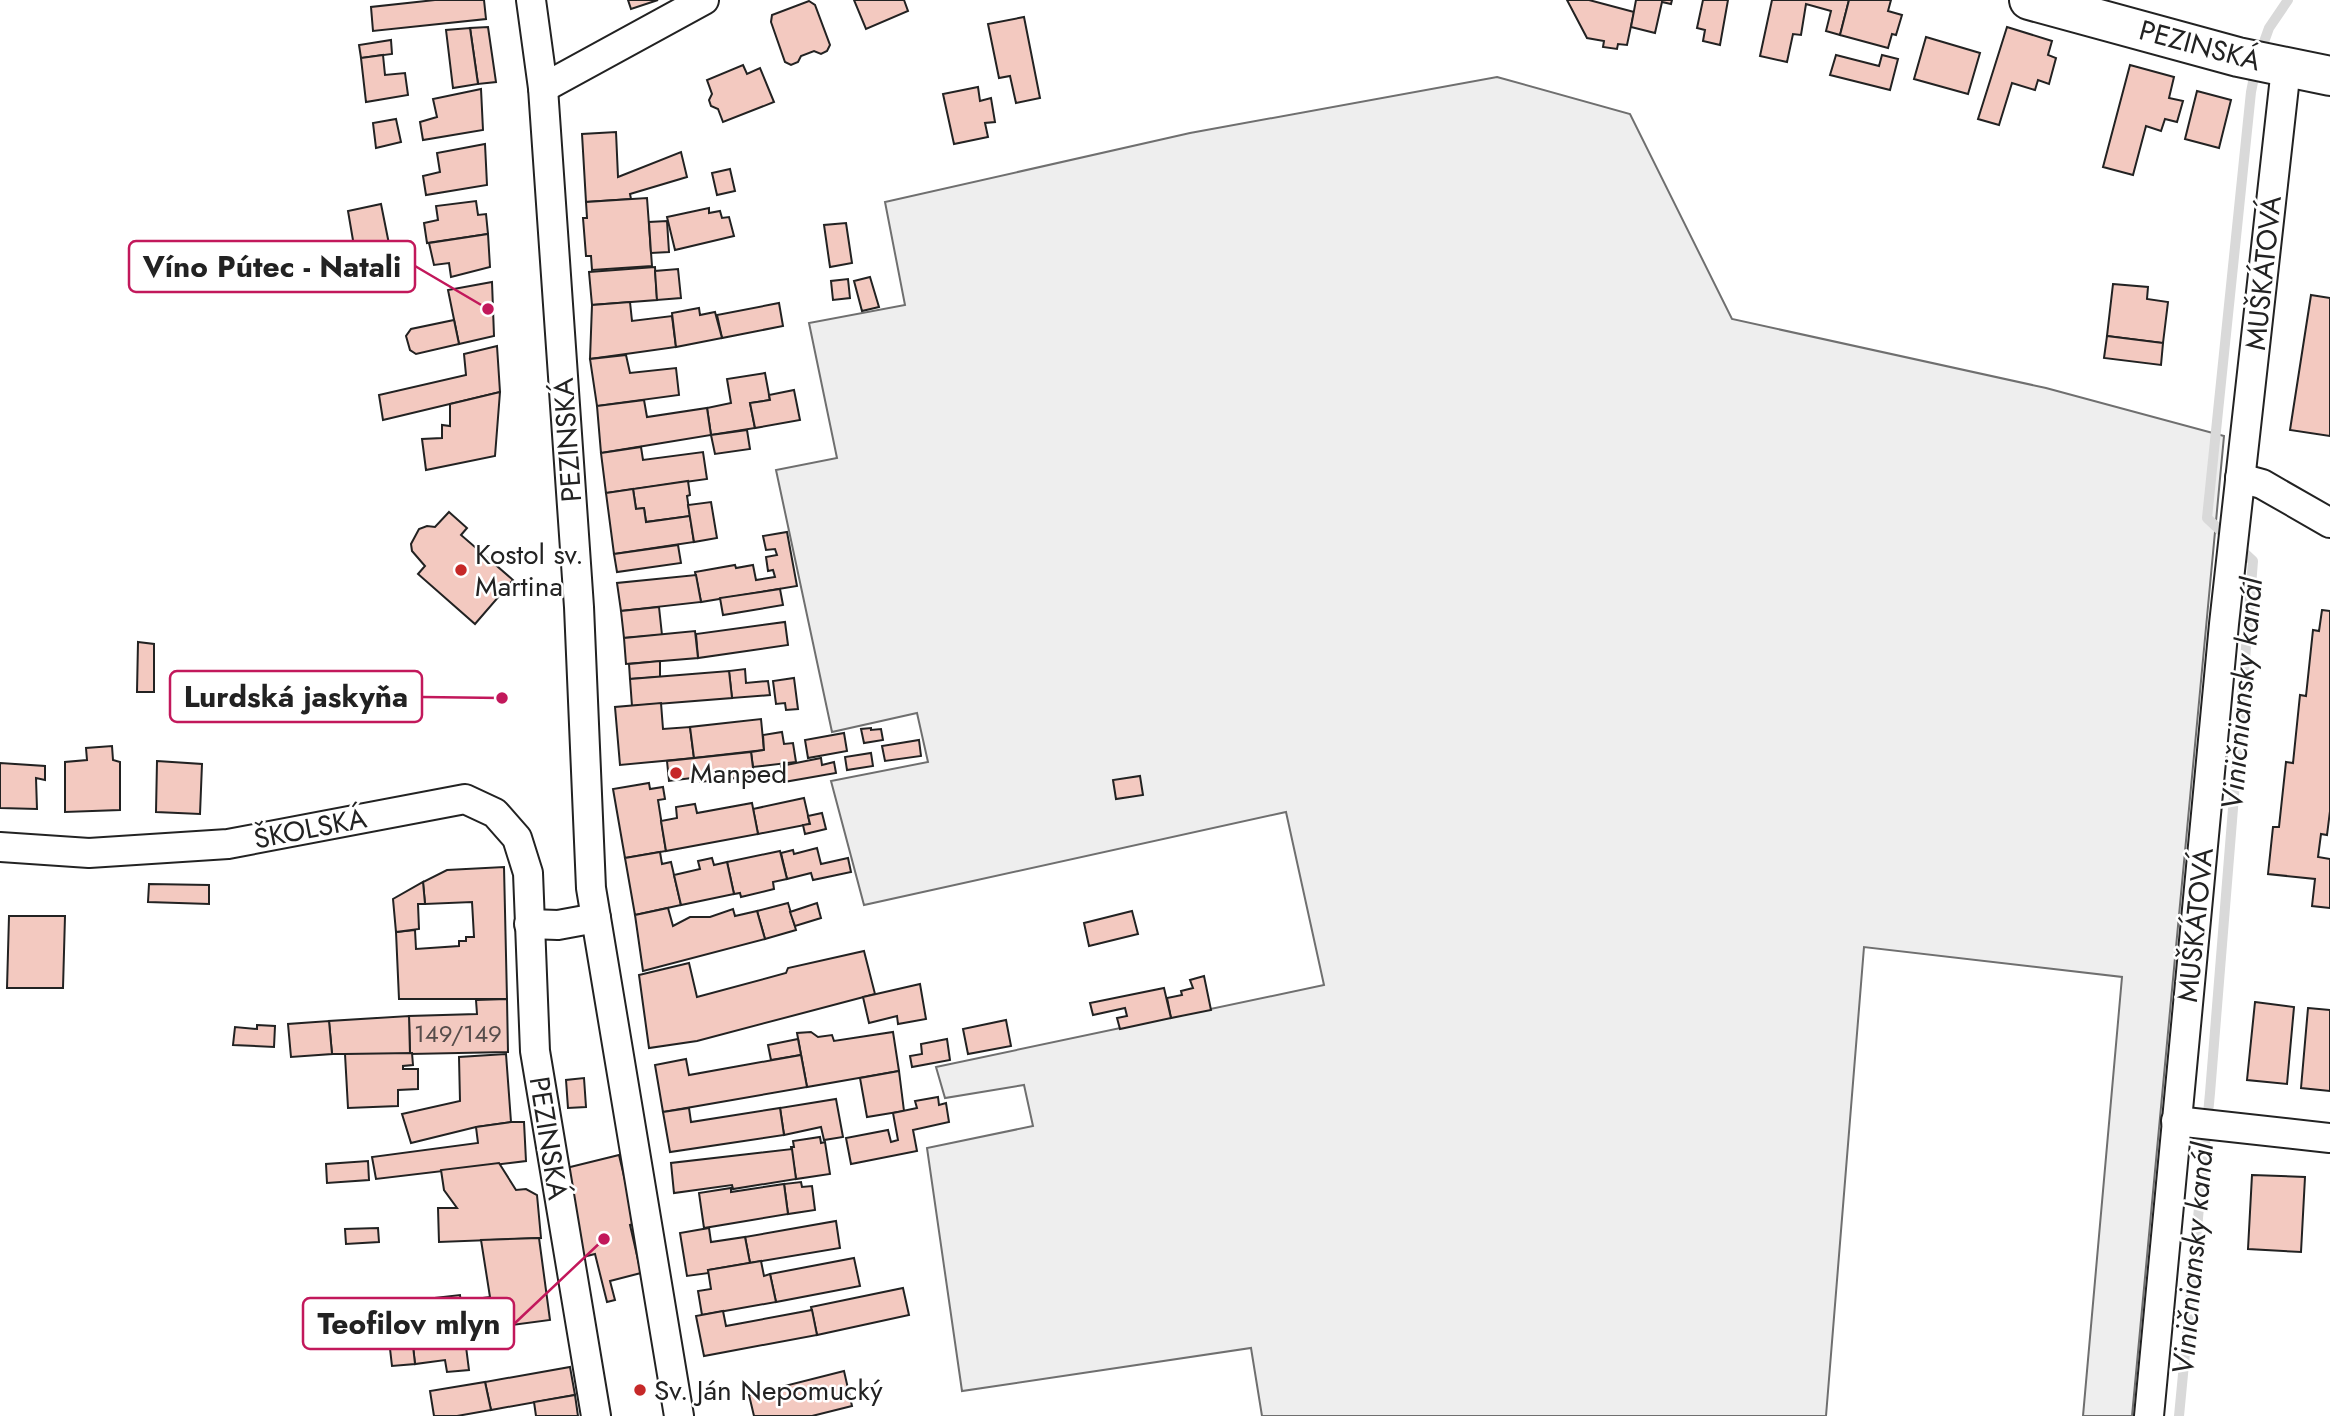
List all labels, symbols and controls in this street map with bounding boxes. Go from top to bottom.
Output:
street label: PEZINSKÁ [2135,10,2266,81]
street label: MUŠKÁTOVÁ [2235,193,2292,352]
callout: Víno Pútec - Natali [129,241,415,292]
text: Víno Pútec - Natali [142,245,401,288]
street label: PEZINSKÁ [543,376,592,503]
place label: Kostol sv. Martina [475,534,584,607]
marker: Kostol sv. Martina [453,562,469,578]
water label: Viničniansky kanál [2210,575,2273,812]
callout: Lurdská jaskyňa [170,671,422,722]
text: Lurdská jaskyňa [184,675,408,718]
place label: Manped [690,753,787,794]
marker: Manped [668,765,684,781]
street label: ŠKOLSKÁ [250,797,371,860]
street label: MUŠKÁTOVÁ [2167,845,2224,1004]
house number: 149/149 [414,1016,502,1051]
street label: PEZINSKÁ [519,1074,579,1203]
water label: Viničniansky kanál [2161,1140,2224,1377]
callout: Teofilov mlyn [303,1298,514,1349]
text: Teofilov mlyn [317,1302,501,1345]
place label: Sv. Ján Nepomucký [654,1370,883,1411]
marker: Sv. Ján Nepomucký [632,1382,648,1398]

